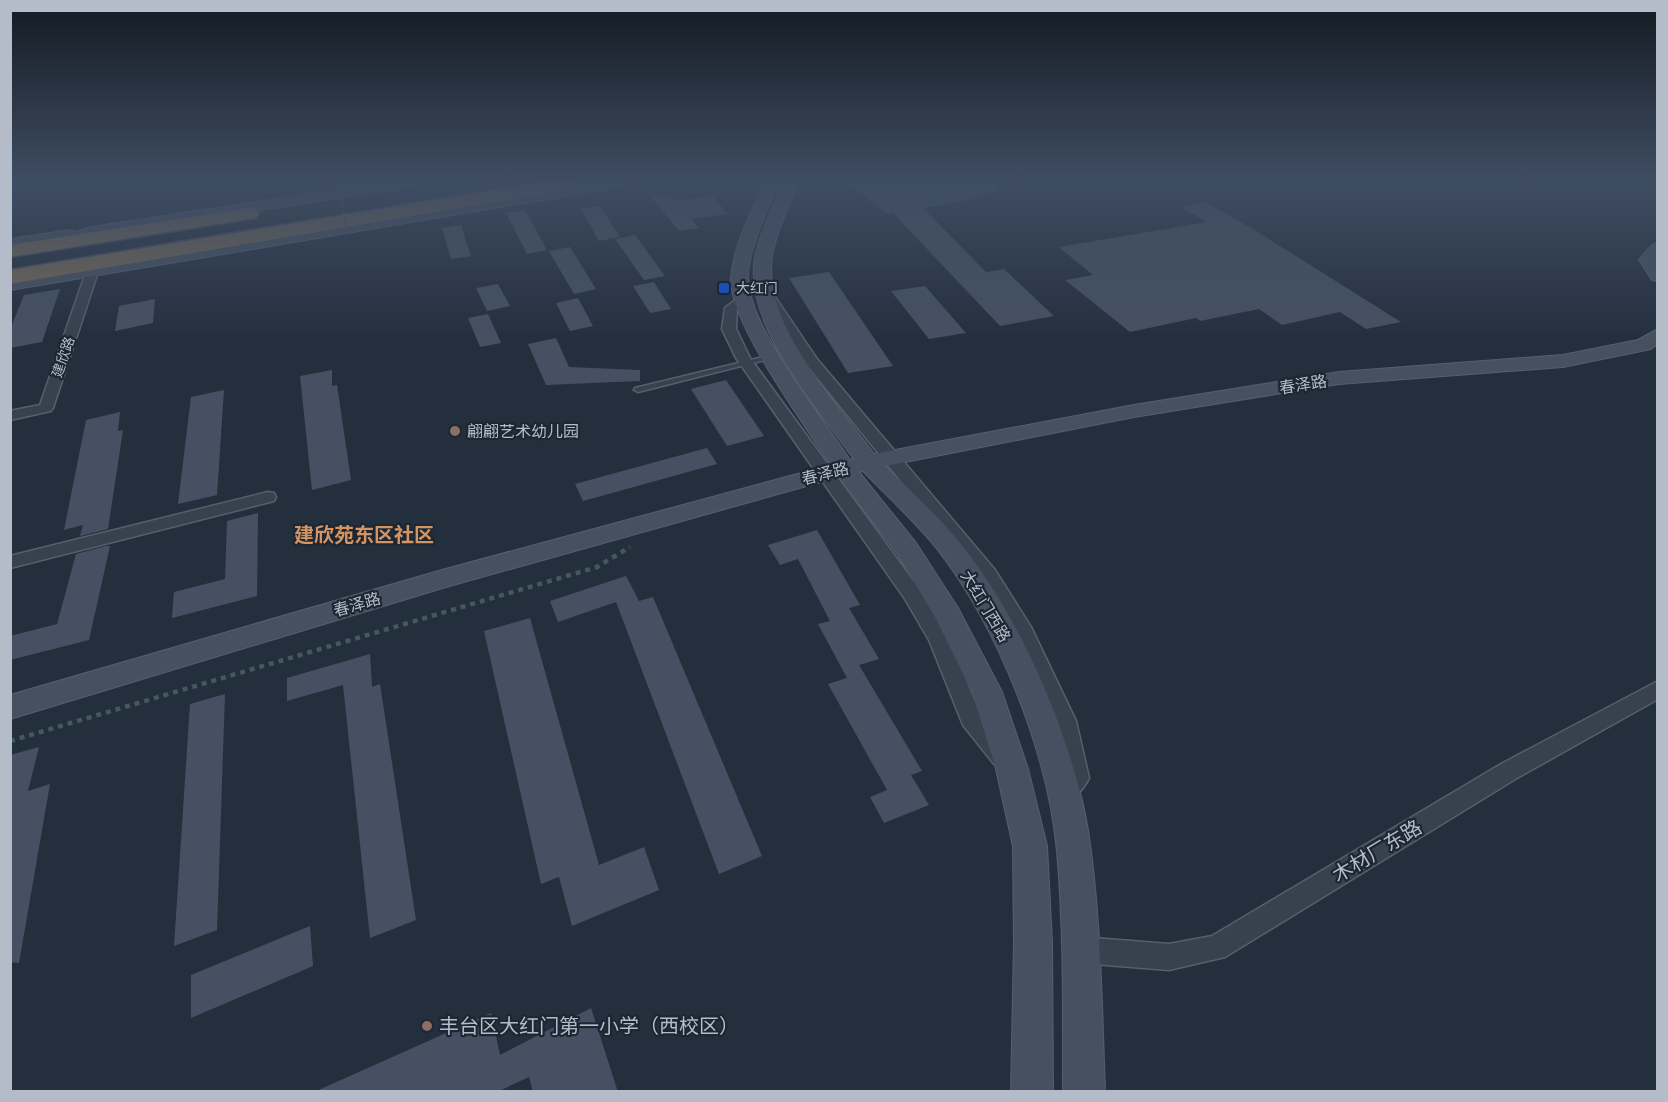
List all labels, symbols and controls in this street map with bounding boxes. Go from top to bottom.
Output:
place label: 大红门 [736,279,778,297]
marker: 大红门 [717,281,731,295]
street label: 建欣路 [48,334,78,380]
street label: 春泽路 [1278,370,1328,398]
place label: 翩翩艺术幼儿园 [467,421,579,441]
marker: 翩翩艺术幼儿园 [448,424,462,438]
street label: 春泽路 [799,457,851,489]
district label: 建欣苑东区社区 [294,522,434,548]
street label: 大红门西路 [957,567,1015,645]
street label: 春泽路 [331,588,383,620]
street label: 木材厂东路 [1327,814,1427,888]
place label: 丰台区大红门第一小学（西校区） [439,1013,739,1039]
marker: 丰台区大红门第一小学（西校区） [420,1019,434,1033]

